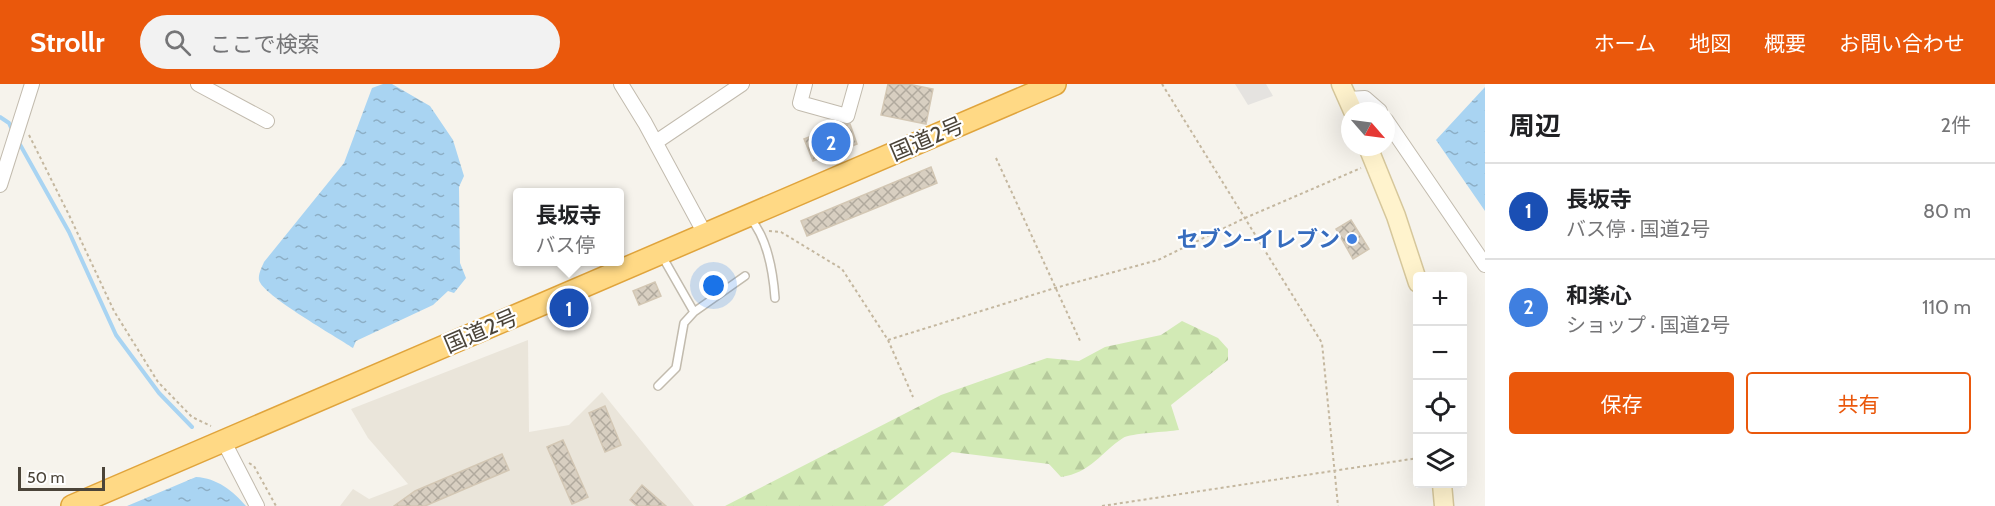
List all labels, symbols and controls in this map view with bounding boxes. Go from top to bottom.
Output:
search box [140,15,560,69]
text: Strollr [30,25,104,59]
icon: search [161,26,194,59]
text: ここで検索 [209,31,319,58]
text: ホーム [1594,31,1656,56]
text: 地図 [1689,31,1731,56]
text: 概要 [1764,31,1806,56]
text: お問い合わせ [1839,31,1965,56]
north arrow [1341,102,1395,156]
text: 周辺 [1509,110,1561,142]
street label: 国道2号 [886,111,968,167]
text: 2件 [1941,113,1971,137]
pin: 2 [812,120,850,164]
text: 長坂寺 [1566,186,1632,213]
popup [513,188,624,266]
text: 1 [1525,199,1532,223]
text: 80 m [1923,199,1971,223]
text: 長坂寺 [535,202,602,229]
text: バス停 · 国道2号 [1566,217,1710,241]
place label: セブン-イレブン [1177,226,1340,253]
marker: セブン-イレブン [1345,232,1359,246]
text: バス停 [535,233,595,257]
your location [699,271,728,300]
map controls [1413,272,1467,488]
button: + [1413,272,1467,326]
text: 和楽心 [1566,282,1632,309]
pin: 1 [550,286,588,330]
text: 2 [1523,295,1534,319]
text: 110 m [1922,295,1971,319]
street label: 国道2号 [440,303,522,359]
text: ショップ · 国道2号 [1566,313,1730,337]
button: − [1413,326,1467,380]
button: 保存 [1509,372,1734,434]
button: 共有 [1746,372,1971,434]
button: locate [1413,380,1467,434]
button: layers [1413,434,1467,488]
scale bar [18,464,105,492]
text: 50 m [27,468,64,487]

